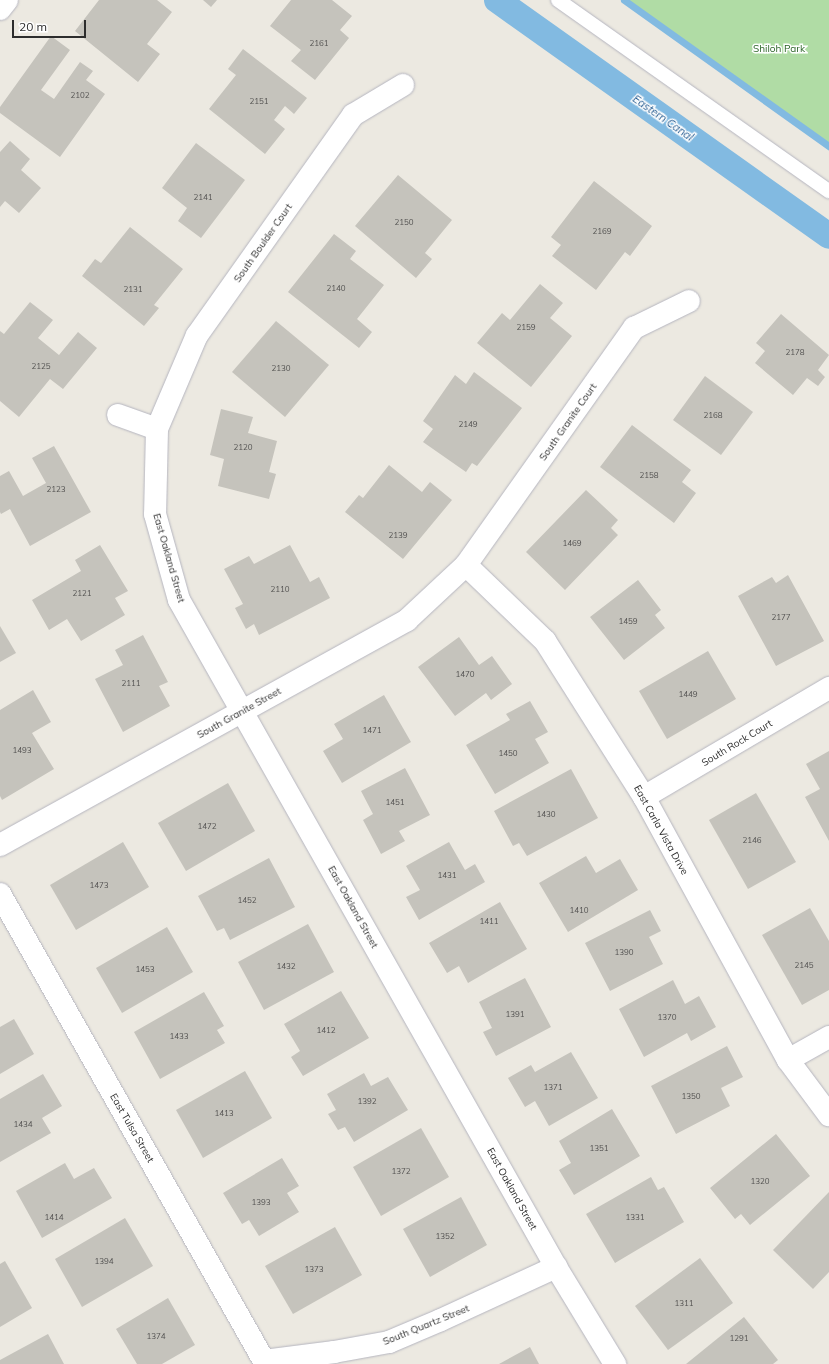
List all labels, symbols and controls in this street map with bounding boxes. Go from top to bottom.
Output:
scale bar [14,12,88,38]
text: 20 m [19,19,47,34]
house number: 2161 [309,39,329,49]
park label: Shiloh Park [753,43,805,55]
house number: 2102 [70,91,90,101]
water label: Eastern Canal [630,92,696,144]
house number: 2151 [249,97,269,107]
house number: 2141 [193,193,213,203]
street label: South Boulder Court [231,201,295,285]
house number: 2150 [394,218,414,228]
house number: 2169 [592,227,612,237]
house number: 2140 [326,284,346,294]
house number: 2131 [123,285,143,295]
house number: 2159 [516,323,536,333]
house number: 2178 [785,348,805,358]
house number: 2125 [31,362,51,372]
house number: 2130 [271,364,291,374]
street label: South Granite Court [537,381,599,463]
house number: 2168 [703,411,723,421]
house number: 2149 [458,420,478,430]
house number: 2120 [233,443,253,453]
house number: 2158 [639,471,659,481]
house number: 2123 [46,485,66,495]
street label: East Oakland Street [151,512,187,604]
house number: 2139 [388,531,408,541]
house number: 1469 [562,539,582,549]
house number: 2110 [270,585,290,595]
house number: 2121 [72,589,92,599]
house number: 2177 [771,613,791,623]
house number: 1459 [618,617,638,627]
house number: 1470 [455,670,475,680]
house number: 2111 [121,679,141,689]
street label: South Granite Street [195,685,283,741]
house number: 1449 [678,690,698,700]
street label: South Rock Court [700,717,774,769]
house number: 1471 [362,726,382,736]
house number: 1493 [12,746,32,756]
house number: 1450 [498,749,518,759]
street label: East Carla Vista Drive [631,783,691,877]
house number: 1451 [385,798,405,808]
house number: 1430 [536,810,556,820]
house number: 1472 [197,822,217,832]
house number: 2146 [742,836,762,846]
street label: East Oakland Street [325,864,381,950]
house number: 1431 [437,871,457,881]
house number: 1473 [89,881,109,891]
house number: 1452 [237,896,257,906]
house number: 1410 [569,906,589,916]
house number: 1411 [479,917,499,927]
house number: 1390 [614,948,634,958]
house number: 2145 [794,961,814,971]
house number: 1432 [276,962,296,972]
house number: 1453 [135,965,155,975]
house number: 1391 [505,1010,525,1020]
house number: 1370 [657,1013,677,1023]
house number: 1412 [316,1026,336,1036]
house number: 1433 [169,1032,189,1042]
house number: 1371 [543,1083,563,1093]
street label: East Tulsa Street [107,1091,157,1165]
house number: 1350 [681,1092,701,1102]
house number: 1392 [357,1097,377,1107]
house number: 1413 [214,1109,234,1119]
house number: 1434 [13,1120,33,1130]
house number: 1351 [589,1144,609,1154]
street label: East Oakland Street [484,1146,540,1232]
house number: 1372 [391,1167,411,1177]
house number: 1320 [750,1177,770,1187]
house number: 1393 [251,1198,271,1208]
house number: 1414 [44,1213,64,1223]
house number: 1331 [625,1213,645,1223]
house number: 1352 [435,1232,455,1242]
house number: 1394 [94,1257,114,1267]
house number: 1373 [304,1265,324,1275]
house number: 1311 [674,1299,694,1309]
street label: South Quartz Street [381,1302,471,1348]
house number: 1374 [146,1332,166,1342]
house number: 1291 [729,1334,749,1344]

